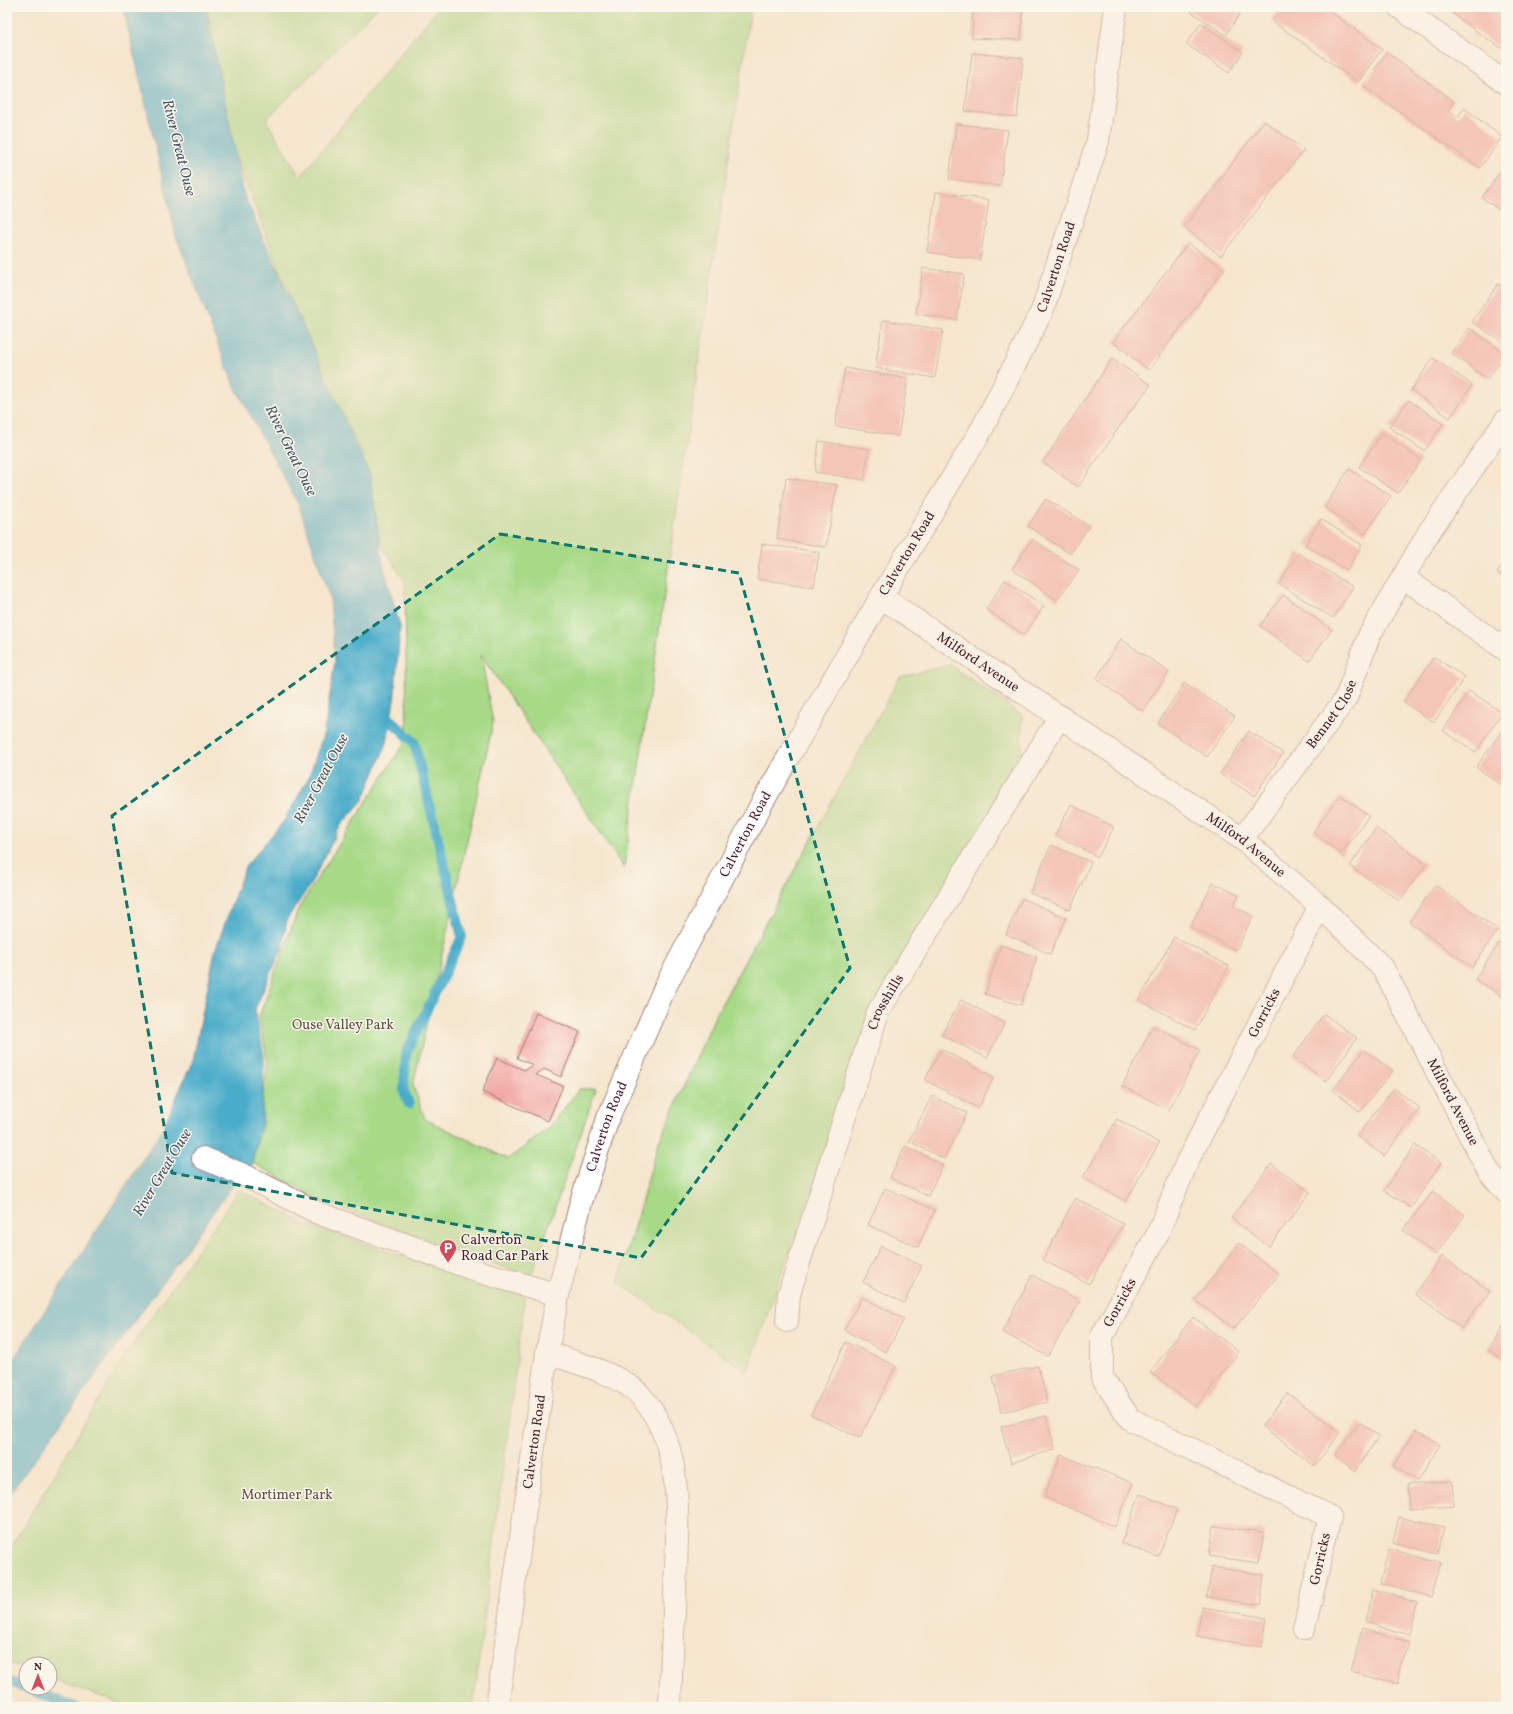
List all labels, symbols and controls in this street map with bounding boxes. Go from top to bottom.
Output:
water label: River Great Ouse [156,97,200,199]
street label: Calverton Road [1033,219,1080,315]
water label: River Great Ouse [259,402,321,501]
street label: Calverton Road [874,508,940,599]
street label: Milford Avenue [933,627,1024,697]
street label: Bennet Close [1302,677,1362,753]
water label: River Great Ouse [289,730,355,828]
street label: Calverton Road [715,788,776,881]
street label: Milford Avenue [1202,808,1290,882]
street label: Crosshills [863,970,909,1033]
street label: Gorricks [1244,985,1285,1041]
park label: Ouse Valley Park [292,1016,394,1035]
street label: Milford Avenue [1422,1055,1483,1150]
street label: Calverton Road [582,1078,632,1174]
water label: River Great Ouse [128,1125,198,1221]
place label: Calverton Road Car Park [461,1231,549,1266]
parking icon: Calverton Road Car Park [438,1238,458,1263]
street label: Gorricks [1099,1275,1141,1331]
street label: Calverton Road [518,1393,551,1490]
park label: Mortimer Park [241,1486,333,1505]
street label: Gorricks [1305,1531,1336,1587]
north arrow [18,1656,58,1696]
text: N [34,1660,42,1675]

